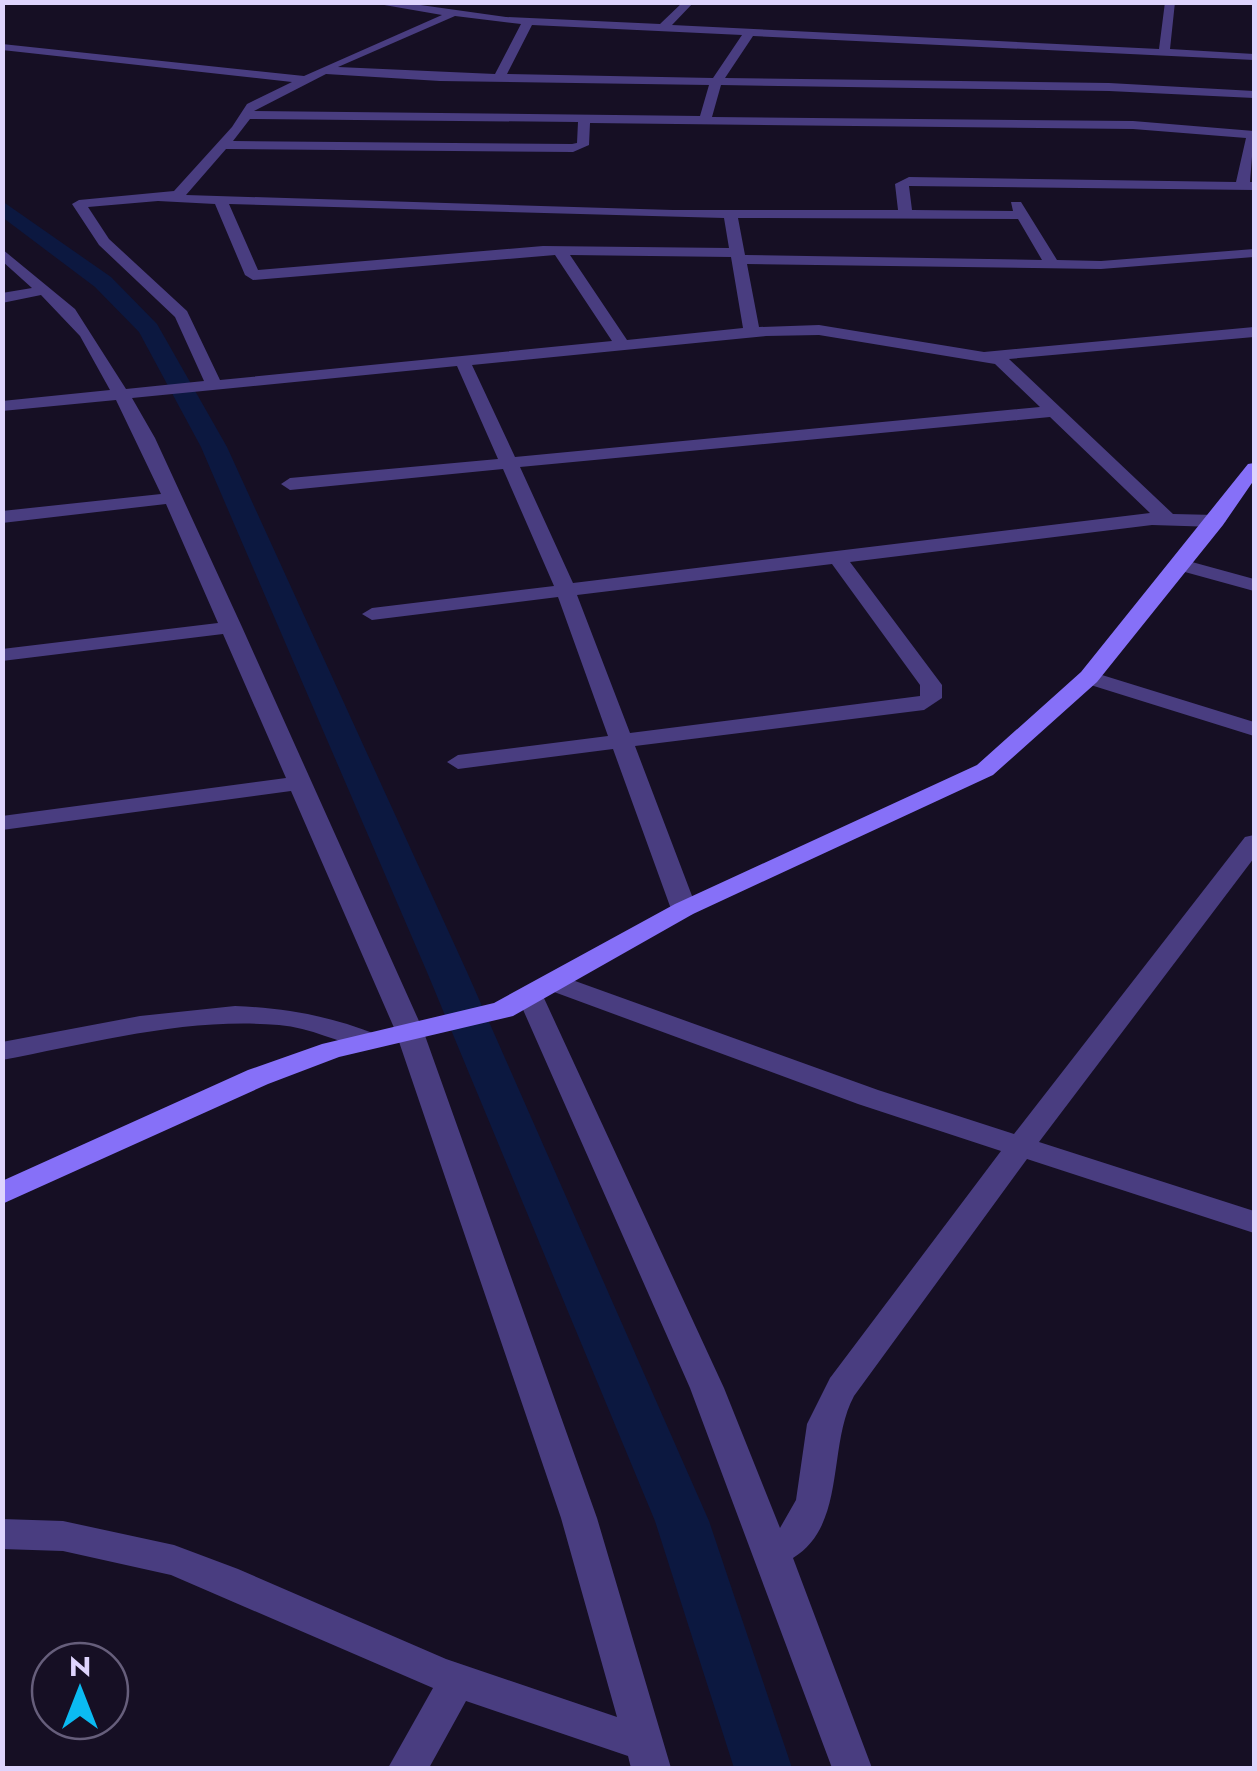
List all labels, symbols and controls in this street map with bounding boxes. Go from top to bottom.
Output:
north arrow [30,1641,130,1741]
text: N [69,1646,91,1687]

